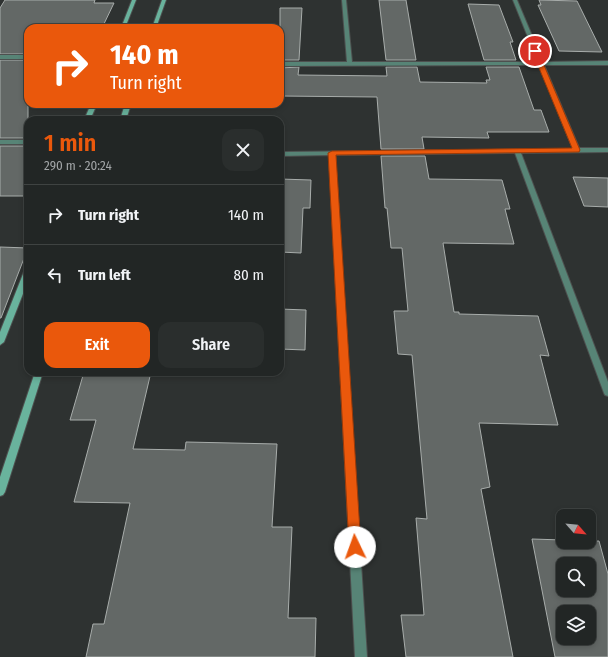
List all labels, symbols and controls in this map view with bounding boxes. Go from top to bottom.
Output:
pin [518,34,552,68]
text: 140 m [110,38,179,71]
icon: right [44,40,96,92]
icon: arrive [524,40,546,62]
text: Turn right [110,72,182,94]
text: 1 min [44,129,96,157]
button: close [222,129,264,171]
text: 290 m · 20:24 [44,158,112,173]
icon: right [44,204,66,226]
text: Turn right [78,206,139,224]
text: 140 m [228,206,264,224]
icon: left [44,264,66,286]
text: Turn left [78,266,131,284]
text: 80 m [234,266,264,284]
button: Exit [44,322,150,368]
button: Share [158,322,264,368]
north arrow [556,509,596,549]
map controls [556,509,596,645]
position arrow [334,526,376,568]
button: search [556,557,596,597]
button: layers [556,605,596,645]

